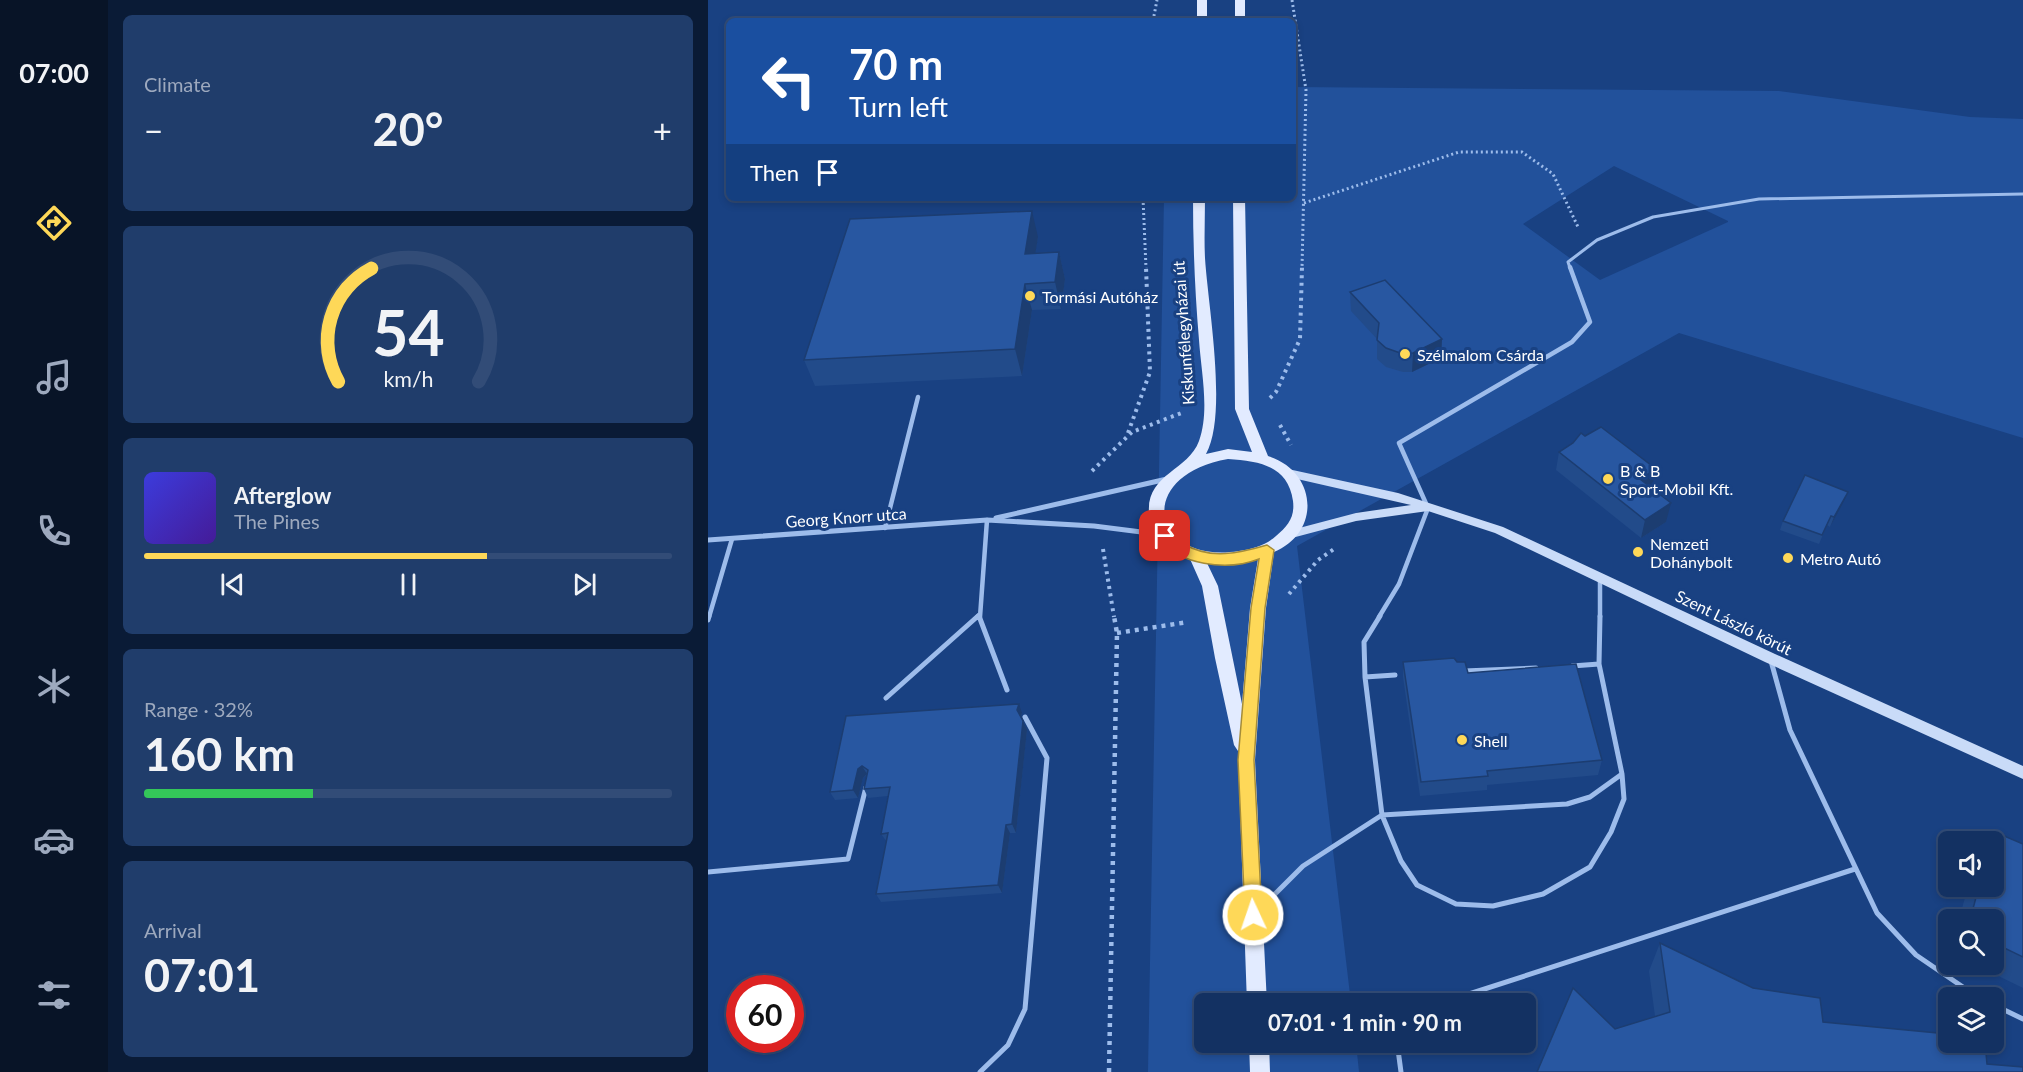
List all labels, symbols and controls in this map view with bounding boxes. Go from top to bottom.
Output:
text: 70 m [849,39,943,89]
icon: left [750,42,828,120]
text: 07:00 [19,56,89,89]
text: Climate [144,72,211,96]
text: Turn left [849,90,948,123]
text: 20° [373,102,443,156]
text: − [144,110,163,150]
text: + [653,110,672,150]
icon: arrive [811,156,844,189]
text: Then [750,159,799,186]
icon: directions [33,202,75,244]
street label: Kiskunfélegyházai út [1168,260,1198,406]
place label: Tormási Autóház [1042,287,1158,306]
marker: Tormási Autóház [1023,289,1037,303]
text: 54 [372,294,444,369]
place label: Szélmalom Csárda [1417,345,1544,364]
marker: Szélmalom Csárda [1398,347,1412,361]
icon: music [33,356,75,398]
text: km/h [383,366,433,392]
place label: B & B Sport-Mobil Kft. [1620,461,1733,498]
marker: B & B Sport-Mobil Kft. [1601,472,1615,486]
text: Afterglow [234,482,331,509]
street label: Georg Knorr utca [785,503,907,531]
text: The Pines [234,509,320,533]
icon: phone [33,510,75,552]
pin [1139,510,1190,561]
icon: arrive [1148,519,1181,552]
place label: Nemzeti Dohánybolt [1650,534,1733,571]
marker: Nemzeti Dohánybolt [1631,545,1645,559]
place label: Metro Autó [1800,549,1881,568]
marker: Metro Autó [1781,551,1795,565]
icon: previous [216,568,249,601]
icon: pause [392,568,425,601]
icon: next [568,568,601,601]
street label: Szent László körút [1673,586,1796,659]
icon: climate [33,665,75,707]
text: Range · 32% [144,697,253,721]
text: 160 km [144,727,295,781]
place label: Shell [1474,731,1507,750]
marker: Shell [1455,733,1469,747]
icon: car [33,819,75,861]
map controls [1938,831,2004,1053]
button: sound [1938,831,2004,897]
position arrow [1221,883,1285,947]
button: search [1938,909,2004,975]
text: Arrival [144,918,202,942]
text: 07:01 [144,948,260,1002]
icon: filters [33,974,75,1016]
speed limit sign: 60 [726,975,804,1053]
button: layers [1938,987,2004,1053]
text: 07:01 · 1 min · 90 m [1268,1009,1462,1036]

